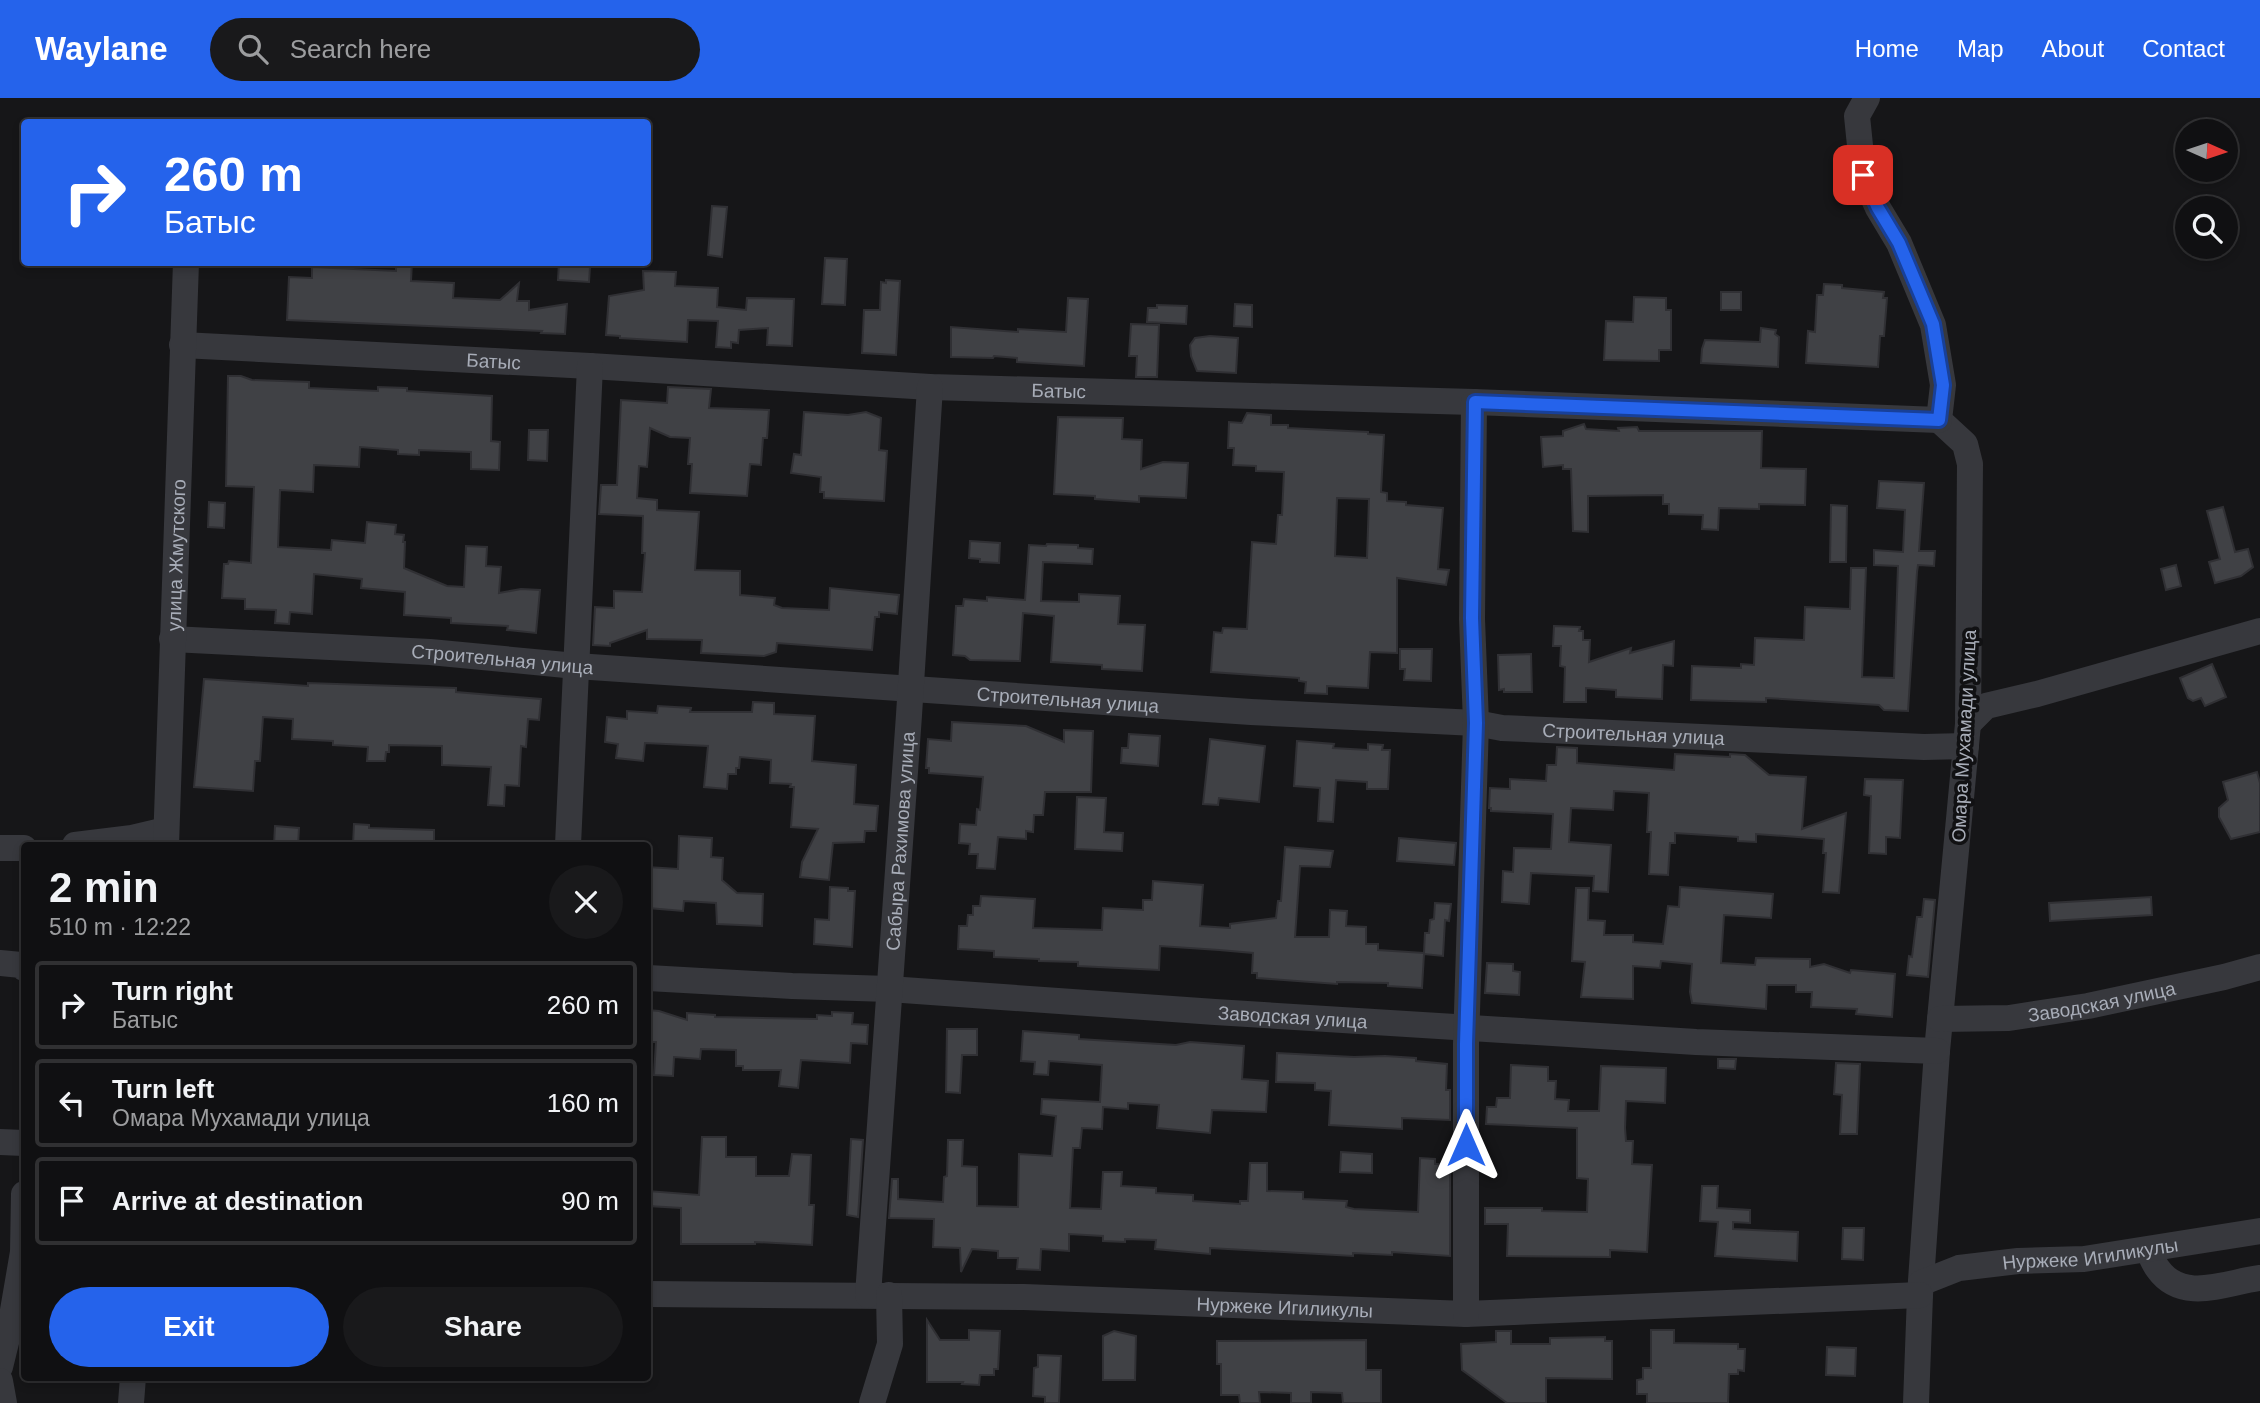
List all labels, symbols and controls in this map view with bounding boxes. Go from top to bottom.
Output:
search box [210,18,700,81]
text: Waylane [35,30,168,67]
icon: search [234,30,272,68]
text: Search here [290,34,431,64]
text: Home [1855,35,1919,62]
text: Map [1957,35,2004,62]
text: About [2042,35,2104,62]
text: Contact [2142,35,2225,62]
north arrow [2175,119,2238,182]
map controls [2175,119,2238,259]
pin [1833,145,1893,205]
icon: right [49,147,140,238]
text: 260 m [164,147,303,201]
icon: arrive [1844,156,1882,194]
button: search [2175,196,2238,259]
text: Батыс [164,204,256,240]
street label: Батыс [466,349,521,373]
street label: Батыс [1031,379,1086,402]
street label: улица Жмутского [163,479,189,632]
street label: Омара Мухамади улица [1948,629,1980,843]
street label: Строительная улица [411,641,594,678]
street label: Строительная улица [976,683,1160,716]
street label: Строительная улица [1542,719,1726,749]
street label: Сабыра Рахимова улица [882,730,918,952]
text: 2 min [49,864,159,911]
button: close [549,865,623,939]
text: 510 m · 12:22 [49,914,191,940]
text: Turn right [112,976,233,1006]
street label: Заводская улица [2026,977,2178,1026]
icon: right [53,986,91,1024]
text: 260 m [547,990,619,1020]
street label: Заводская улица [1217,1002,1369,1032]
text: Батыс [112,1007,178,1033]
text: Turn left [112,1074,214,1104]
icon: left [53,1084,91,1122]
text: 160 m [547,1088,619,1118]
text: Омара Мухамади улица [112,1105,370,1131]
position arrow [1429,1108,1503,1182]
icon: arrive [53,1182,91,1220]
text: Arrive at destination [112,1186,363,1216]
text: 90 m [561,1186,619,1216]
street label: Нуржеке Игиликулы [2001,1234,2179,1273]
button: Exit [49,1287,329,1367]
button: Share [343,1287,623,1367]
street label: Нуржеке Игиликулы [1196,1293,1373,1321]

